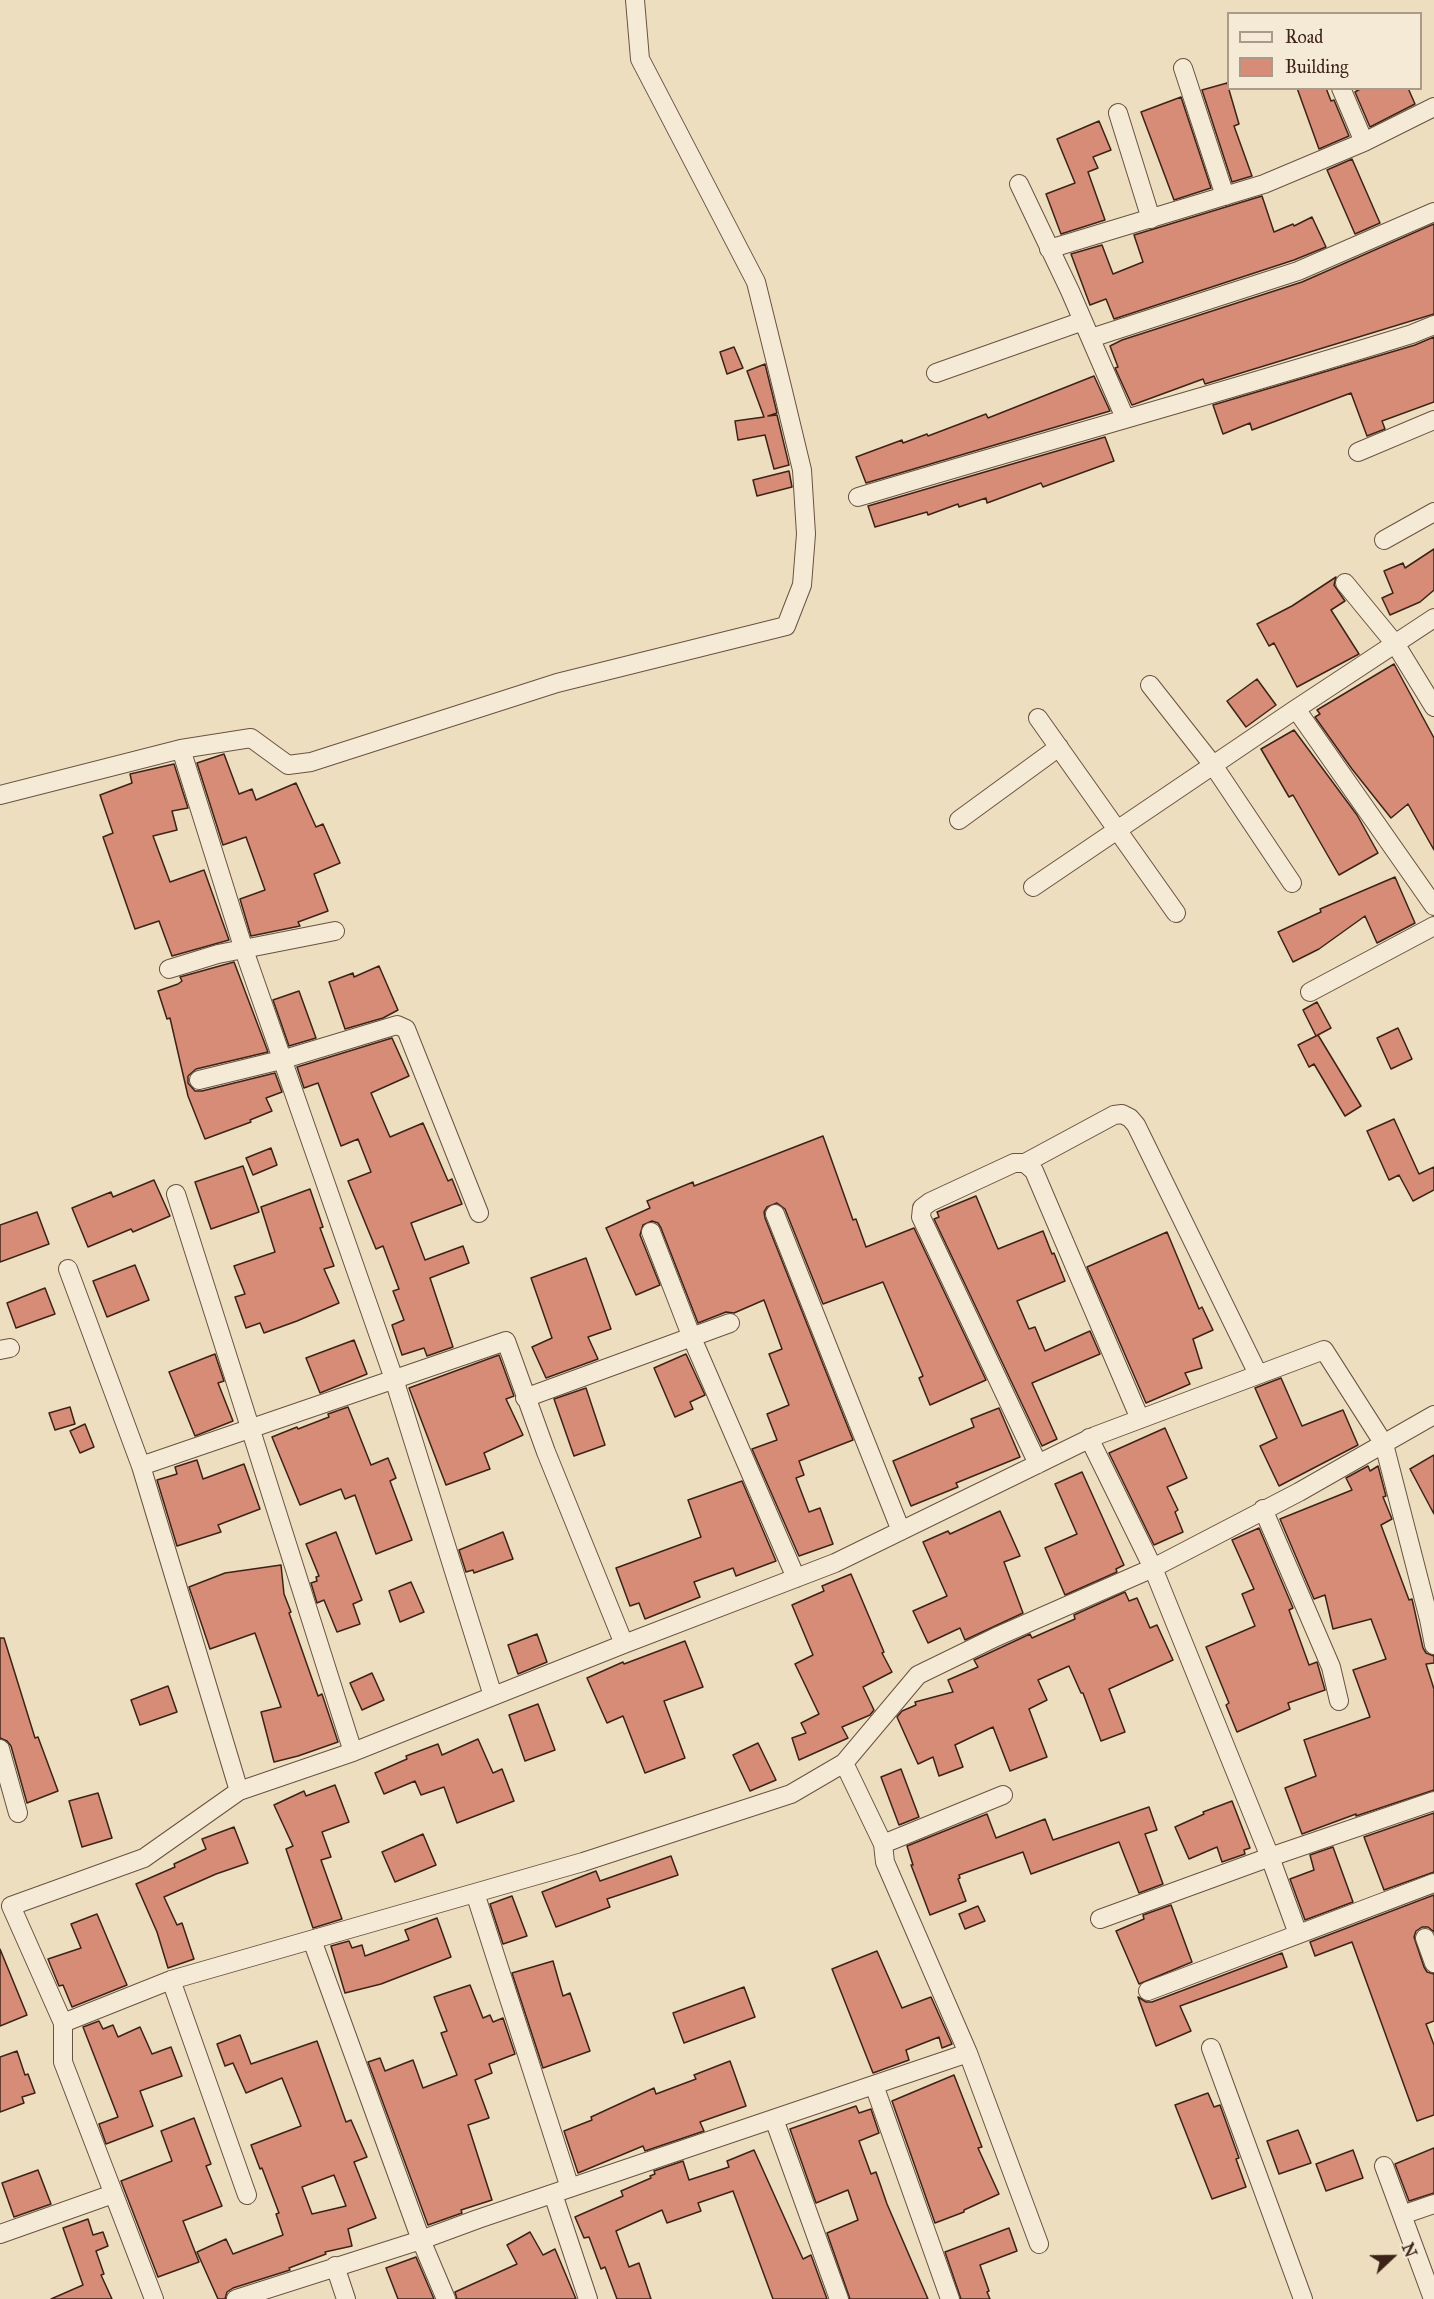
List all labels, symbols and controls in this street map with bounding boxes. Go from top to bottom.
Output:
legend [1227,12,1422,90]
text: Road [1285,26,1323,48]
text: Building [1285,56,1348,78]
north arrow [1362,2227,1422,2287]
text: N [1398,2240,1421,2260]

